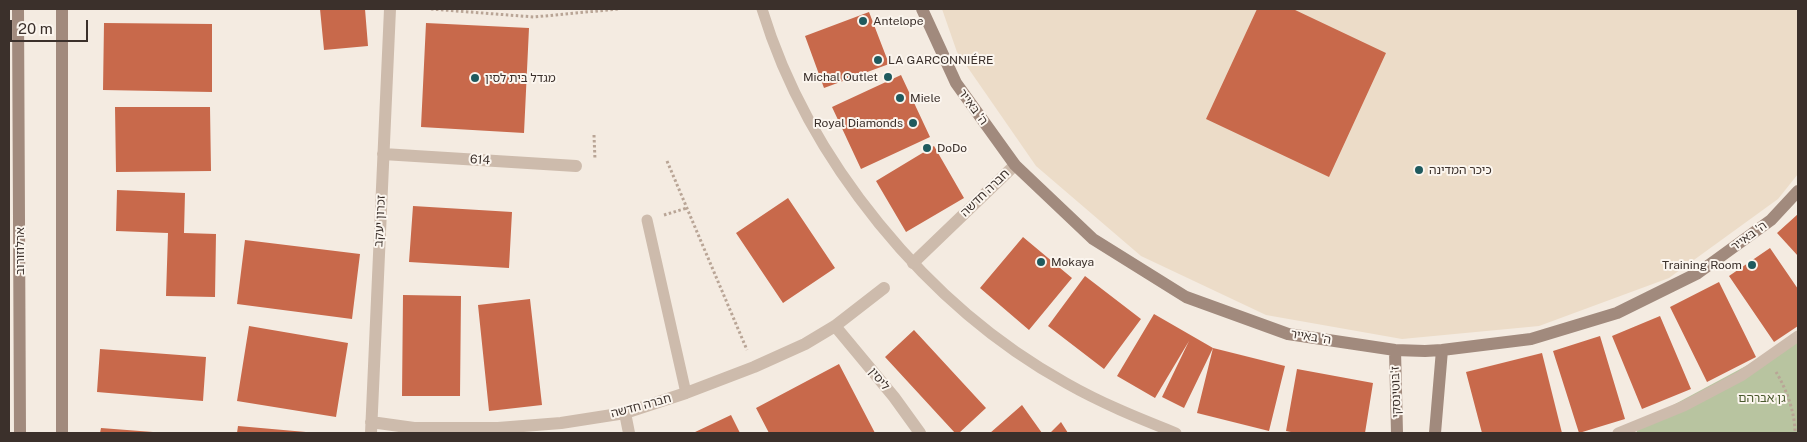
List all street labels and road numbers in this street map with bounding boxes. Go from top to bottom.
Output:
street label: ה' באייר [955,86,991,128]
street label: 614 [470,152,490,168]
street label: חברה חדשה [958,166,1012,220]
street label: זכרון יעקב [371,195,389,247]
street label: ה' באייר [1728,218,1770,254]
street label: ארלוזורוב [13,227,27,275]
street label: ה' באייר [1290,327,1332,347]
street label: ליסין [865,365,893,393]
street label: ז'בוטינסקי [1388,366,1404,418]
street label: חברה חדשה [609,391,673,421]

